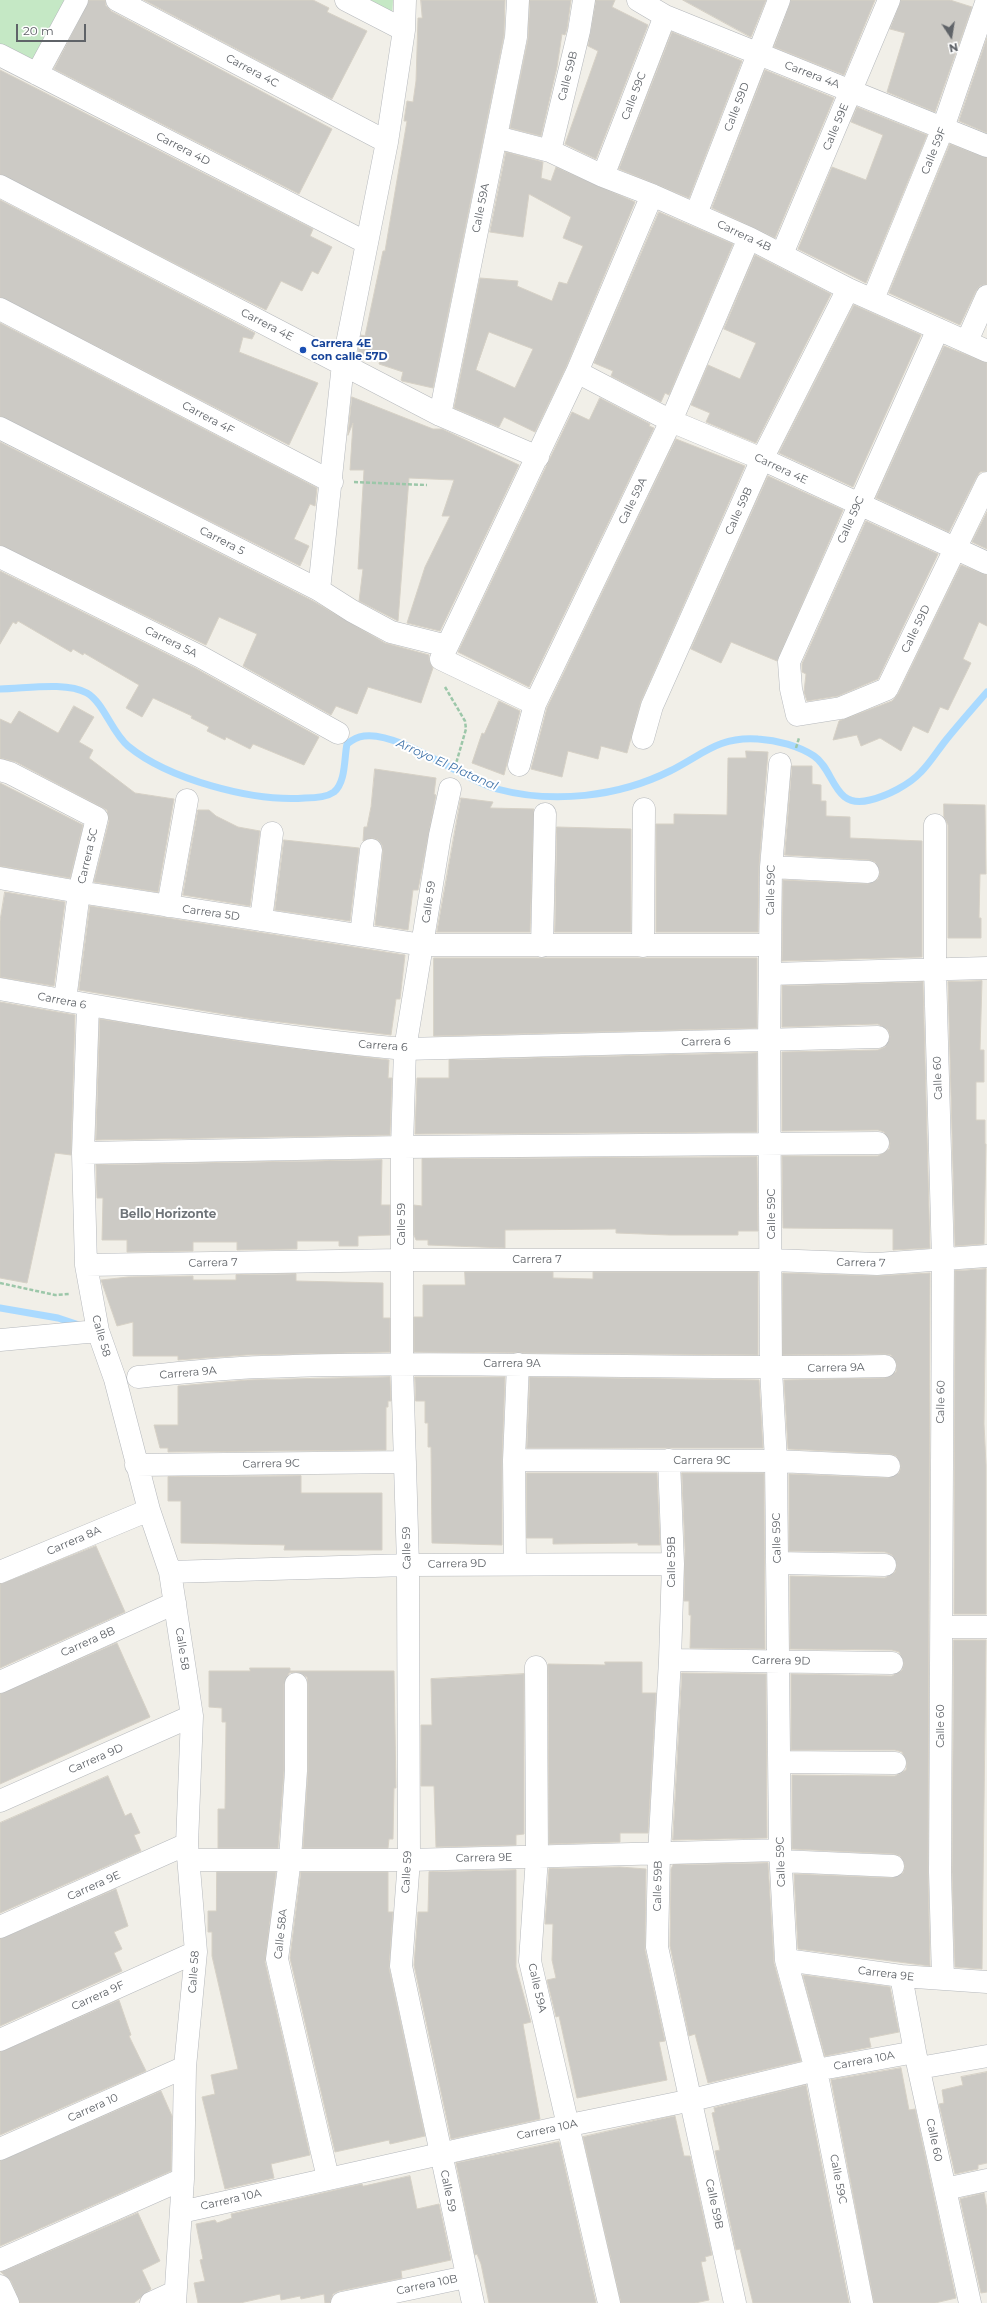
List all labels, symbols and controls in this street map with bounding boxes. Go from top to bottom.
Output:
scale bar [18,16,88,42]
north arrow [931,16,971,56]
text: 20 m [23,23,54,38]
text: N [948,40,959,56]
street label: Calle 59B [555,50,581,102]
street label: Carrera 4C [223,52,281,90]
street label: Carrera 4A [783,58,841,92]
street label: Calle 59C [619,70,649,122]
street label: Calle 59D [722,81,752,133]
street label: Calle 59E [820,101,852,153]
street label: Calle 59F [919,126,949,176]
street label: Carrera 4D [154,130,212,168]
street label: Calle 59A [470,182,492,234]
street label: Carrera 4B [715,218,773,254]
street label: Carrera 4E [238,306,296,344]
place label: Carrera 4E con calle 57D [311,337,388,363]
marker: Carrera 4E con calle 57D [298,345,308,355]
street label: Carrera 4F [180,399,236,437]
street label: Carrera 4E [752,451,810,487]
street label: Calle 59A [616,475,650,527]
street label: Calle 59B [723,485,755,537]
street label: Calle 59C [835,494,867,546]
street label: Carrera 5 [197,524,247,558]
street label: Calle 59D [899,603,933,655]
street label: Carrera 5A [143,624,199,660]
water label: Arroyo El Platanal [394,736,500,794]
street label: Carrera 5C [75,827,101,885]
street label: Calle 59C [764,865,778,915]
street label: Calle 59 [420,880,438,924]
street label: Carrera 5D [181,902,241,924]
street label: Carrera 6 [36,990,88,1012]
street label: Carrera 6 [681,1035,731,1049]
street label: Carrera 6 [358,1038,408,1054]
street label: Calle 60 [931,1056,945,1100]
street label: Calle 59C [765,1189,779,1239]
street label: Calle 59 [395,1203,409,1245]
district label: Bello Horizonte [120,1207,216,1221]
street label: Carrera 7 [512,1253,562,1267]
street label: Carrera 7 [188,1256,238,1270]
street label: Carrera 7 [836,1256,886,1270]
street label: Calle 58 [89,1314,113,1358]
street label: Carrera 9A [483,1357,541,1371]
street label: Carrera 9A [807,1361,865,1375]
street label: Carrera 9A [159,1364,217,1382]
street label: Calle 60 [934,1380,948,1424]
street label: Carrera 9C [673,1454,731,1468]
street label: Carrera 9C [242,1457,300,1471]
street label: Calle 59C [770,1513,784,1563]
street label: Carrera 8A [45,1524,103,1558]
street label: Calle 59 [400,1527,414,1569]
street label: Calle 59B [665,1537,679,1587]
street label: Carrera 9D [428,1557,486,1571]
street label: Carrera 8B [59,1624,117,1660]
street label: Calle 58 [172,1627,192,1671]
street label: Carrera 9D [752,1654,810,1668]
street label: Calle 60 [934,1704,948,1748]
street label: Carrera 9D [67,1741,125,1777]
street label: Calle 59C [774,1837,788,1887]
street label: Calle 59 [399,1850,415,1894]
street label: Carrera 9E [455,1851,513,1865]
street label: Calle 59B [651,1860,665,1912]
street label: Carrera 9E [65,1868,123,1904]
street label: Calle 58A [272,1908,290,1960]
street label: Calle 58 [186,1950,202,1994]
street label: Calle 59A [525,1962,549,2014]
street label: Carrera 9E [857,1964,915,1984]
street label: Carrera 9F [70,1978,126,2014]
street label: Carrera 10A [832,2049,896,2073]
street label: Carrera 10 [66,2091,120,2125]
street label: Carrera 10A [515,2117,579,2143]
street label: Calle 60 [923,2117,945,2163]
street label: Calle 59C [827,2153,849,2205]
street label: Calle 59 [437,2169,459,2213]
street label: Calle 59B [702,2178,726,2230]
street label: Carrera 10A [199,2187,263,2213]
street label: Carrera 10B [395,2272,459,2298]

